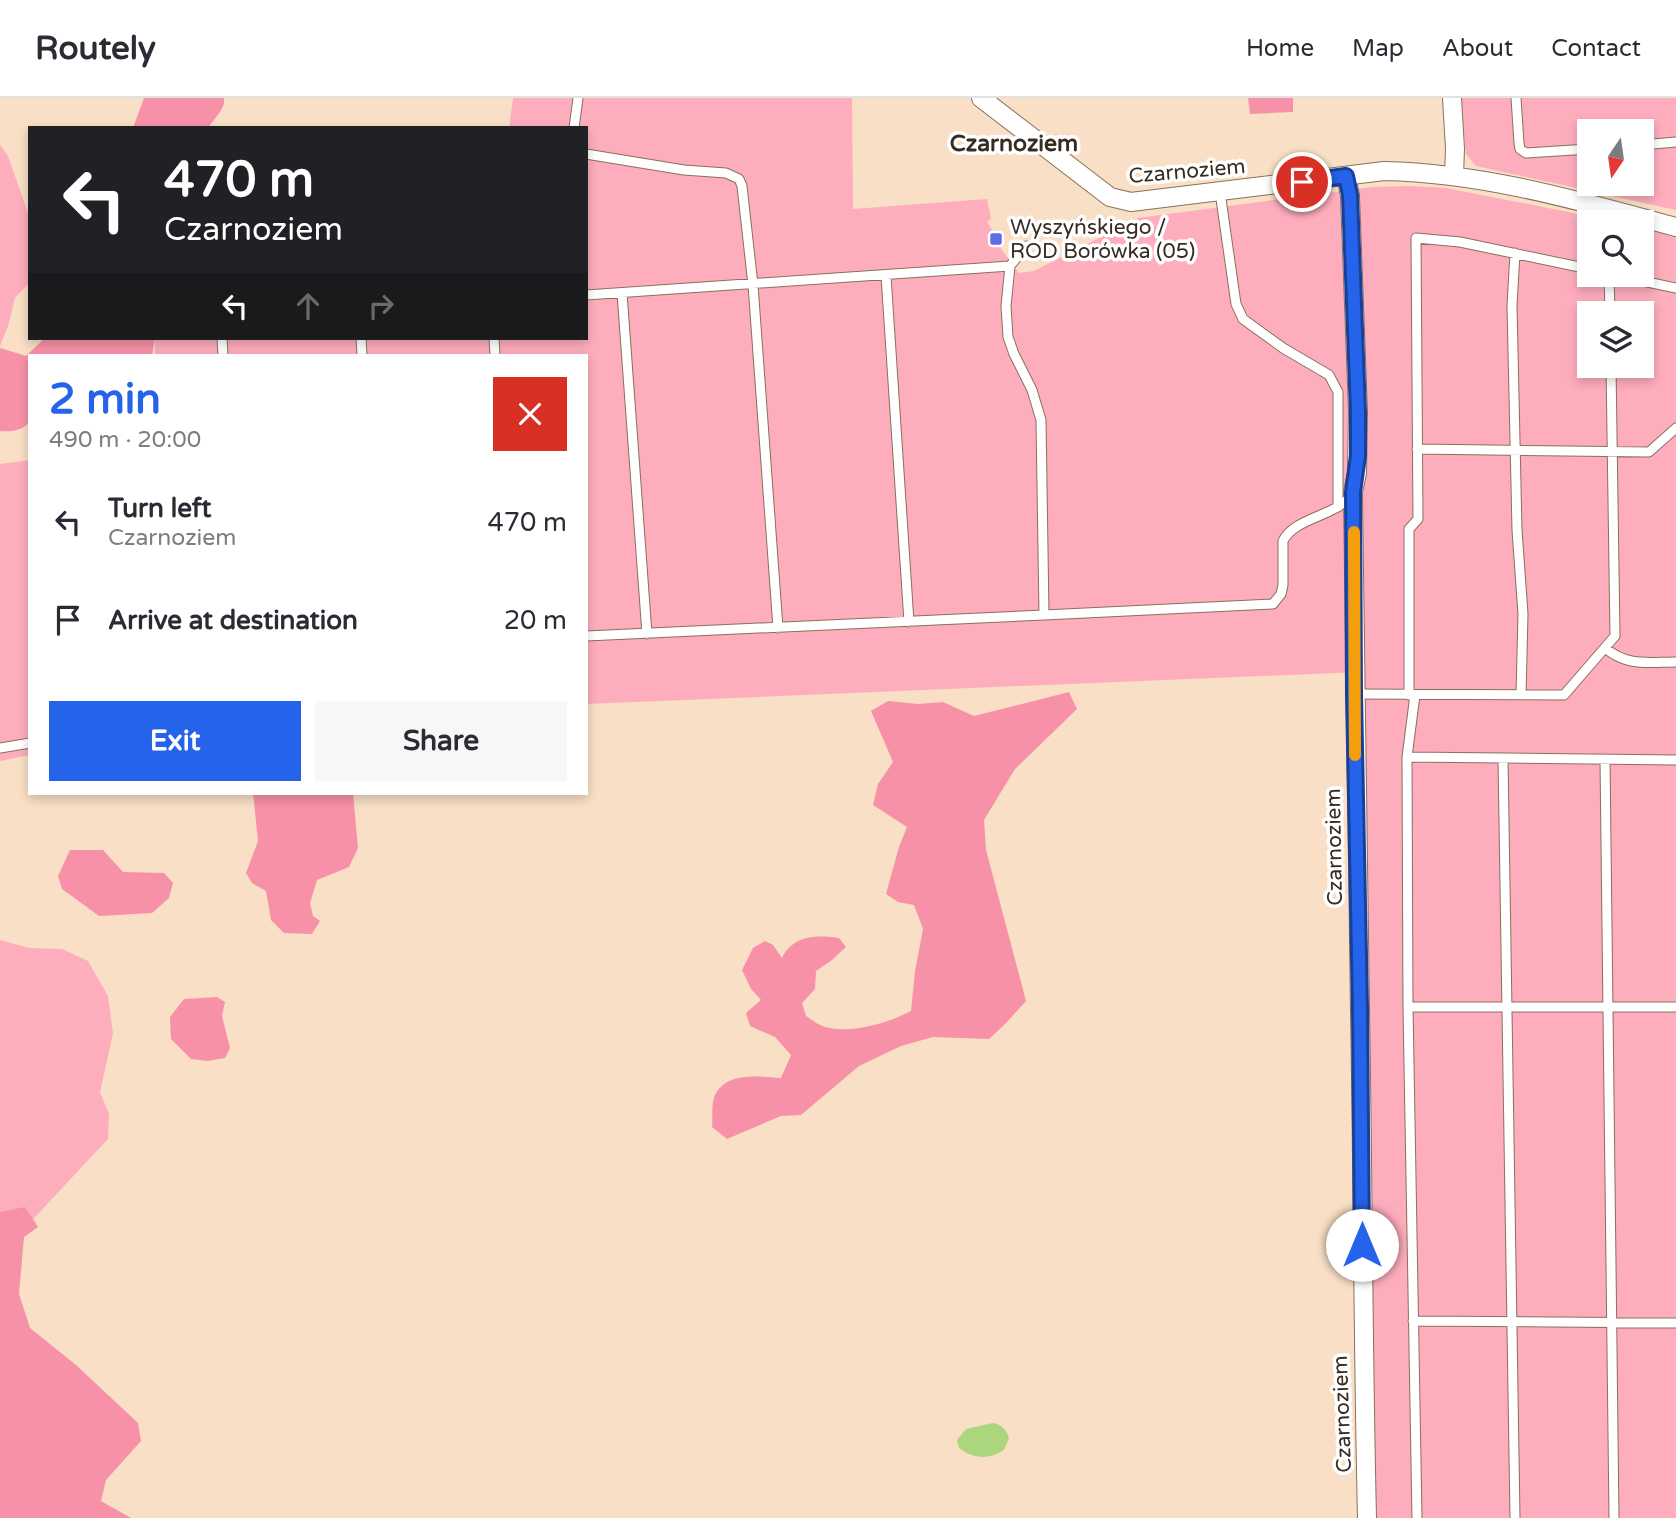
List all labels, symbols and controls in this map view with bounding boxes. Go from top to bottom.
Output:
text: Routely [35,29,156,68]
text: Home [1246,34,1314,63]
text: Map [1352,34,1404,63]
text: About [1442,34,1513,63]
text: Contact [1551,34,1641,63]
north arrow [1577,119,1654,196]
map controls [1577,119,1654,378]
district label: Czarnoziem [950,130,1078,158]
text: 470 m [164,151,314,210]
pin [1272,152,1332,212]
icon: left [49,154,140,245]
street label: Czarnoziem [1128,154,1247,189]
icon: arrive [1283,163,1321,201]
button: search [1577,210,1654,287]
text: Czarnoziem [164,211,343,249]
place label: Wyszyńskiego / ROD Borówka (05) [1010,215,1195,264]
marker: Wyszyńskiego / ROD Borówka (05) [988,231,1004,247]
icon: left [216,287,254,325]
icon: ahead [289,287,327,325]
icon: right [362,287,400,325]
button: layers [1577,301,1654,378]
text: 2 min [49,374,161,425]
button: close [493,377,567,451]
text: 490 m · 20:00 [49,426,201,454]
text: Turn left [108,493,211,524]
icon: left [49,503,87,541]
text: 470 m [487,507,567,538]
text: Czarnoziem [108,524,236,552]
icon: arrive [49,601,87,639]
text: Arrive at destination [108,605,358,636]
text: 20 m [504,605,567,636]
button: Exit [49,701,301,781]
button: Share [315,701,567,781]
street label: Czarnoziem [1321,788,1348,906]
position arrow [1325,1208,1399,1282]
street label: Czarnoziem [1328,1355,1357,1473]

